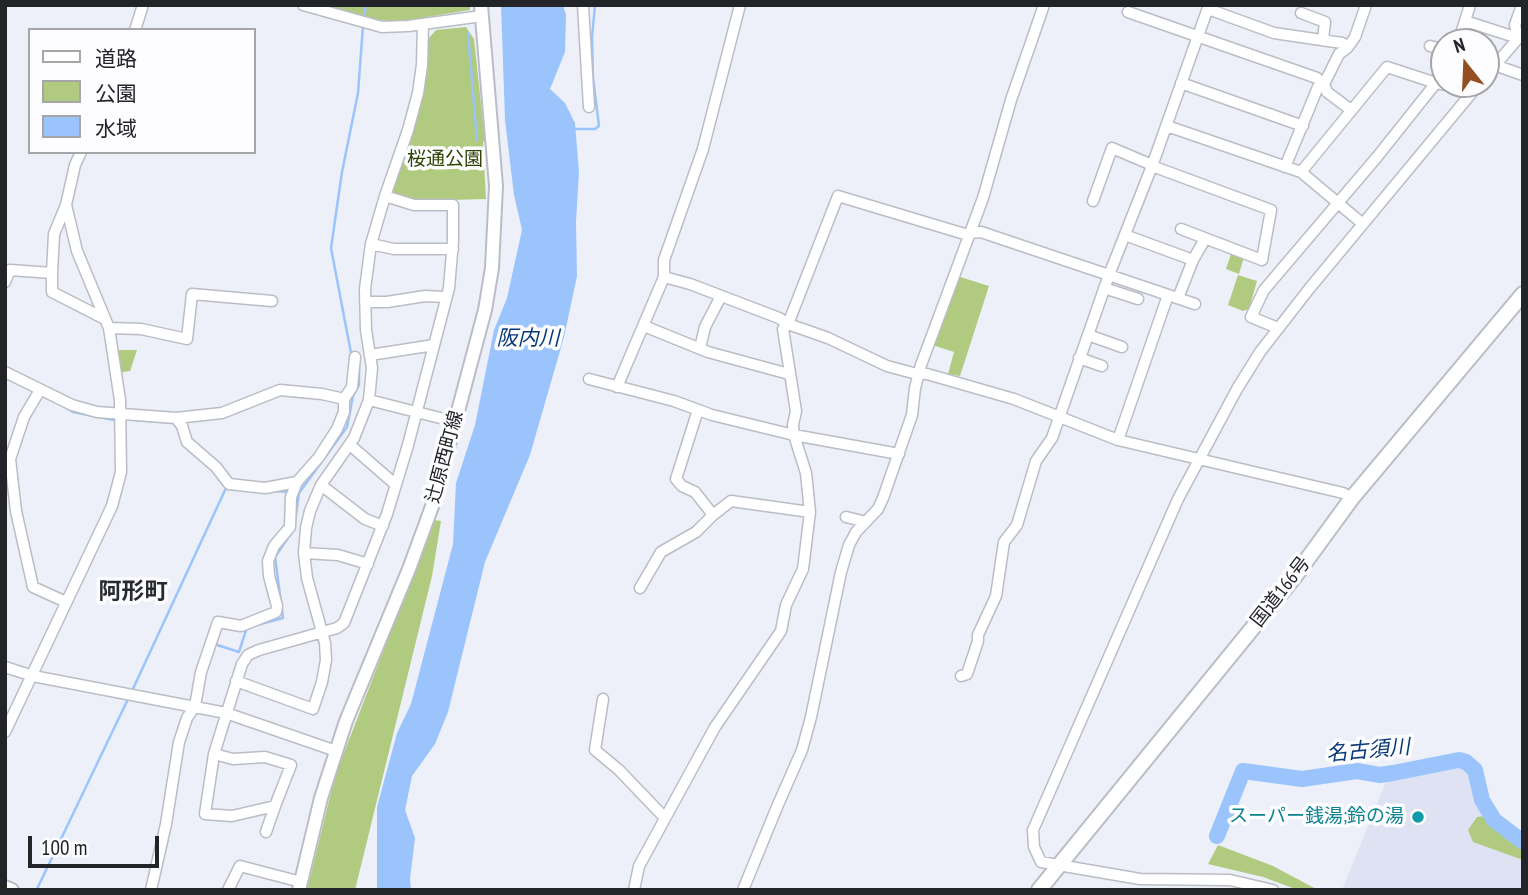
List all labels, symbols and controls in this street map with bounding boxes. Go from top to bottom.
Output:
legend [28,28,256,154]
north arrow [1430,28,1500,98]
text: N [1451,32,1468,58]
text: 道路 [95,45,137,72]
text: 公園 [95,80,137,107]
text: 水域 [95,115,137,142]
park label: 桜通公園 [407,149,483,171]
water label: 阪内川 [497,326,559,352]
street label: 辻原西町線 [422,408,468,506]
street label: 国道166号 [1247,552,1315,632]
district label: 阿形町 [99,578,167,606]
water label: 名古須川 [1325,735,1411,767]
place label: スーパー銭湯;鈴の湯 [1229,806,1404,828]
marker: スーパー銭湯;鈴の湯 [1410,809,1426,825]
scale bar [32,822,163,866]
text: 100 m [41,834,87,861]

